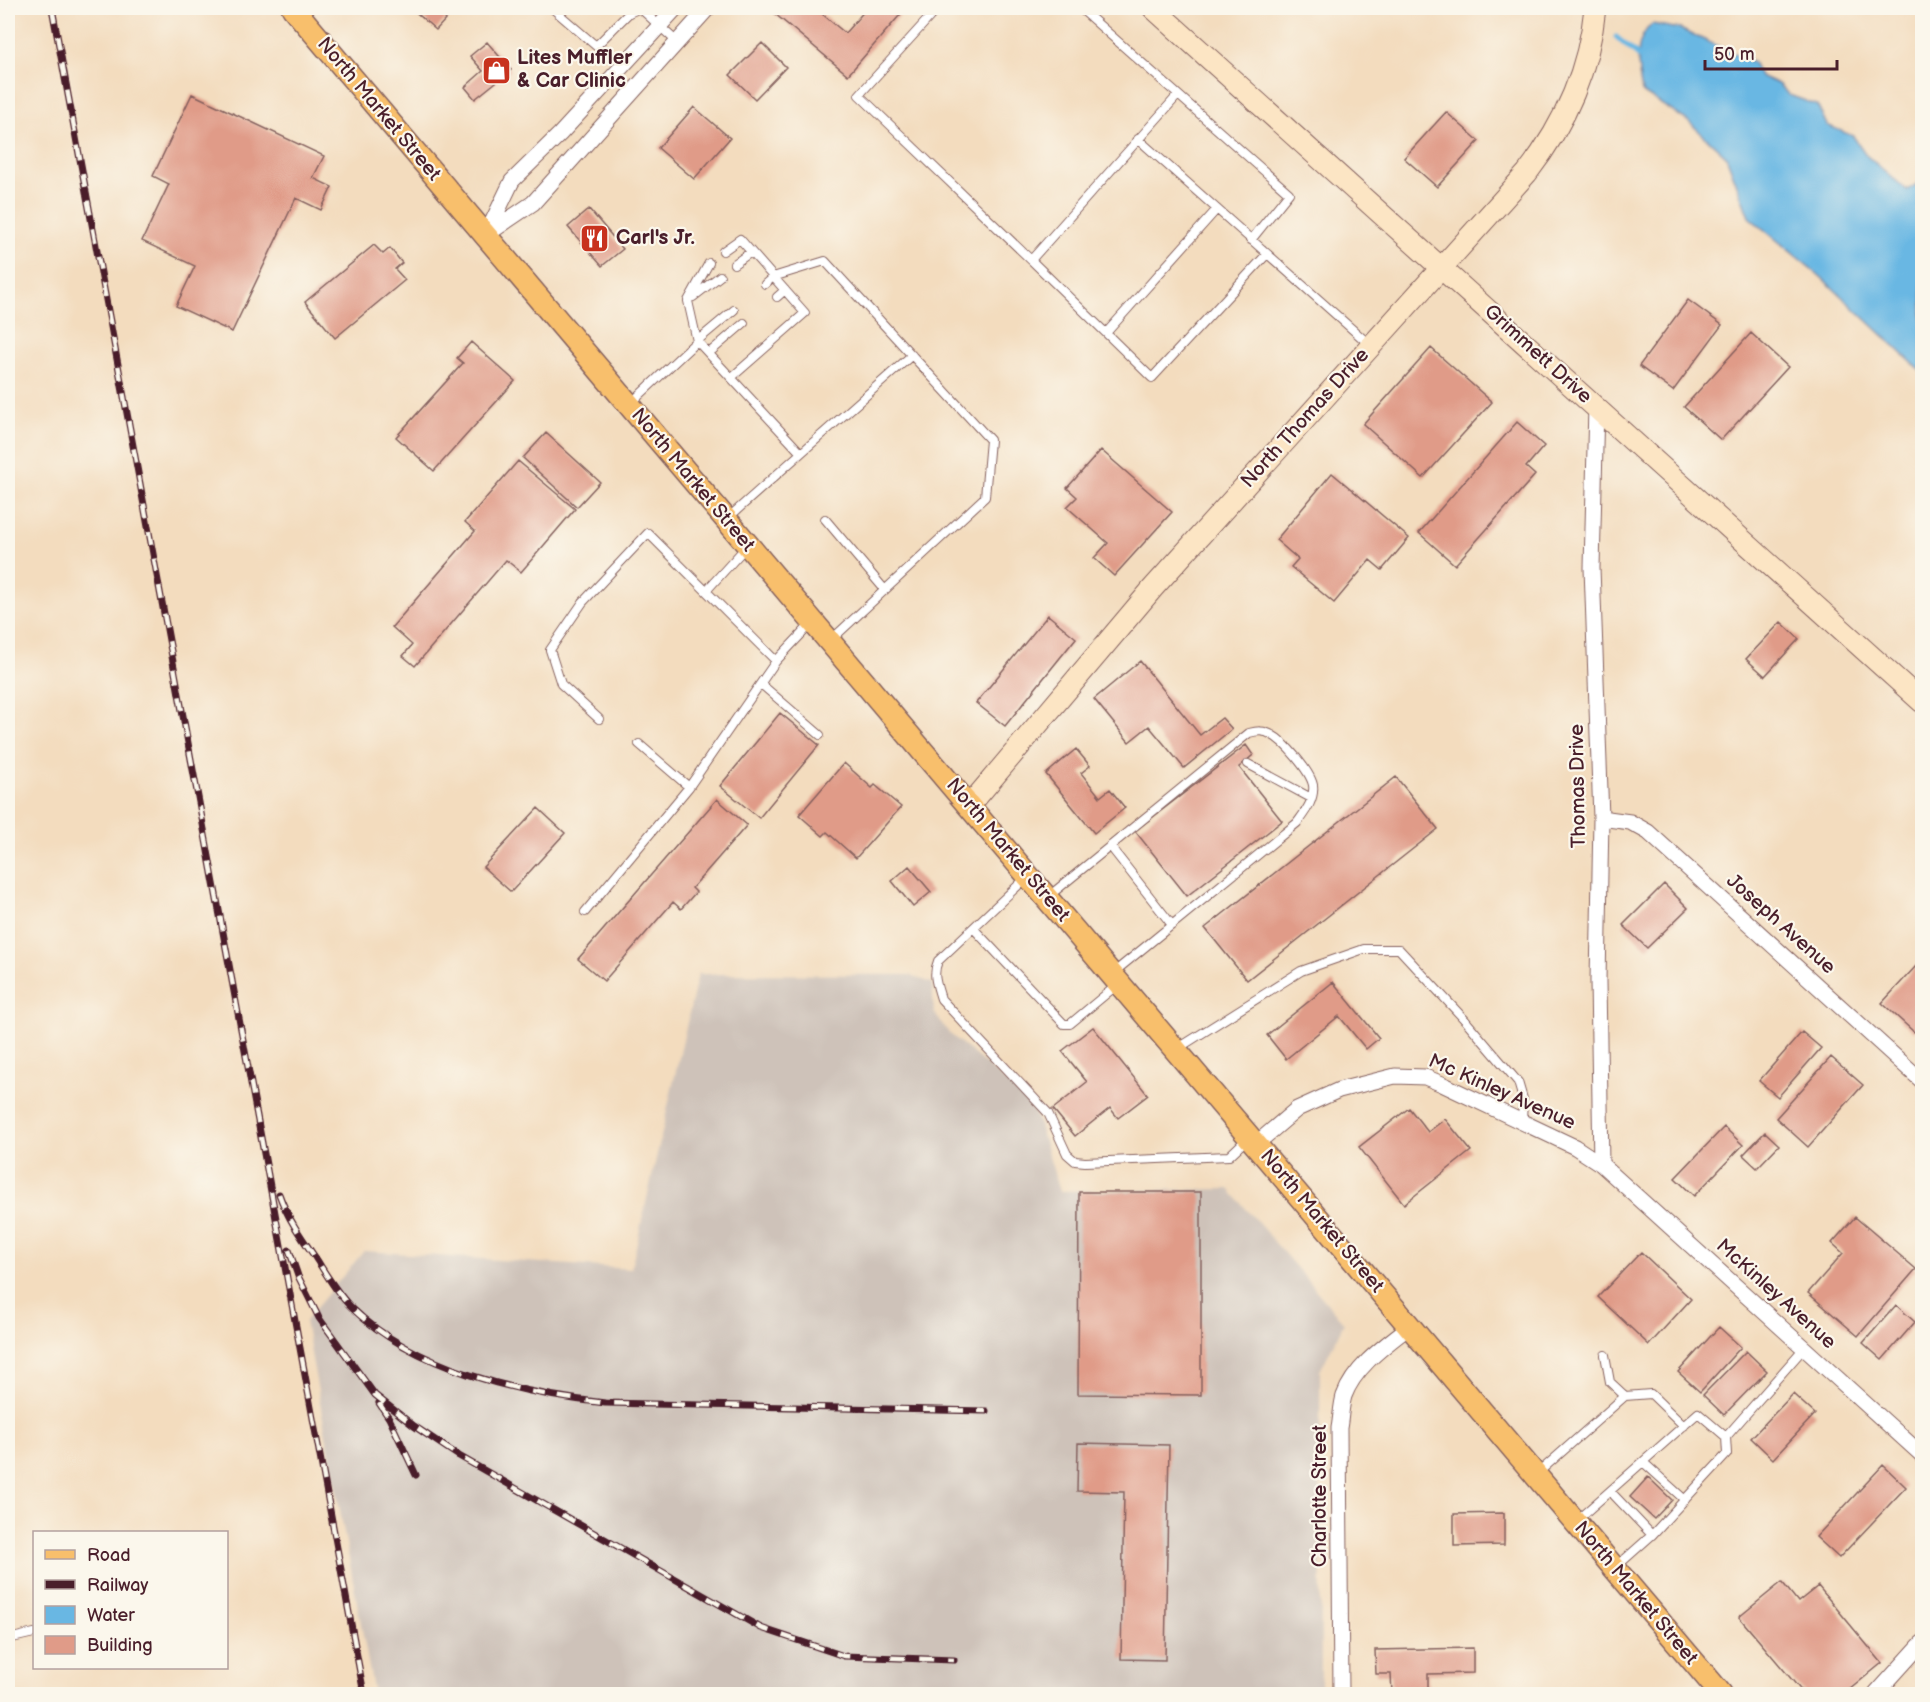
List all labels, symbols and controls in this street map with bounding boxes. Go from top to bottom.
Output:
street label: North Market Street [312,32,446,186]
scale bar [1705,33,1837,71]
text: 50 m [1714,44,1755,65]
place label: Lites Muffler & Car Clinic [517,46,633,93]
shop icon: Lites Muffler & Car Clinic [480,54,512,86]
restaurant icon: Carl's Jr. [579,222,611,254]
place label: Carl's Jr. [616,226,695,250]
street label: Grimmett Drive [1479,299,1597,409]
street label: North Thomas Drive [1236,343,1374,493]
street label: North Market Street [626,403,760,557]
street label: Thomas Drive [1565,724,1591,848]
street label: North Market Street [941,773,1075,927]
street label: Joseph Avenue [1722,869,1841,979]
street label: Mc Kinley Avenue [1425,1049,1579,1135]
street label: North Market Street [1255,1144,1389,1298]
street label: McKinley Avenue [1711,1234,1841,1354]
street label: Charlotte Street [1308,1425,1332,1567]
street label: North Market Street [1569,1516,1703,1670]
legend [33,1531,228,1669]
text: Road [87,1545,131,1566]
text: Railway [87,1575,149,1596]
text: Water [87,1605,135,1626]
text: Building [87,1635,153,1656]

